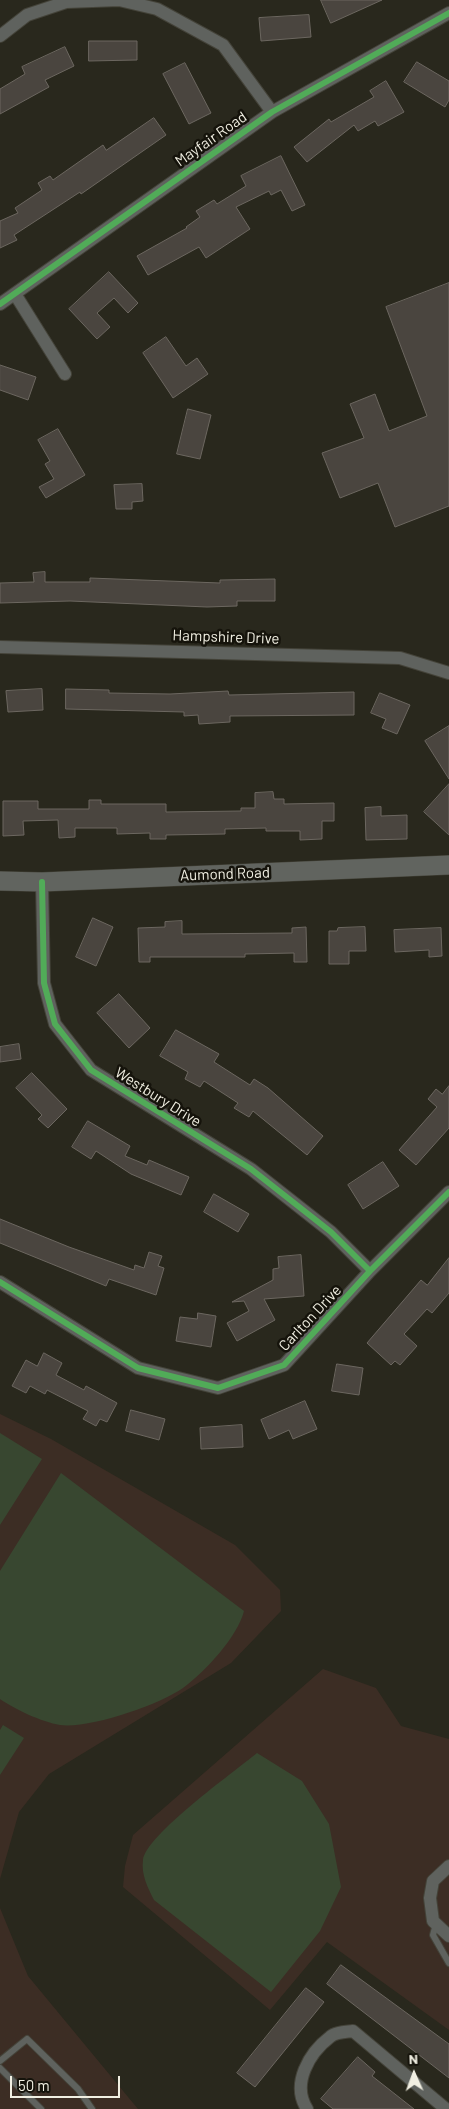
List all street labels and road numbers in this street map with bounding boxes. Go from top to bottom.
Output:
street label: Mayfair Road [172,108,250,170]
street label: Hampshire Drive [172,626,280,648]
street label: Aumond Road [180,863,270,885]
street label: Westbury Drive [112,1063,204,1131]
street label: Carlton Drive [275,1281,345,1355]

